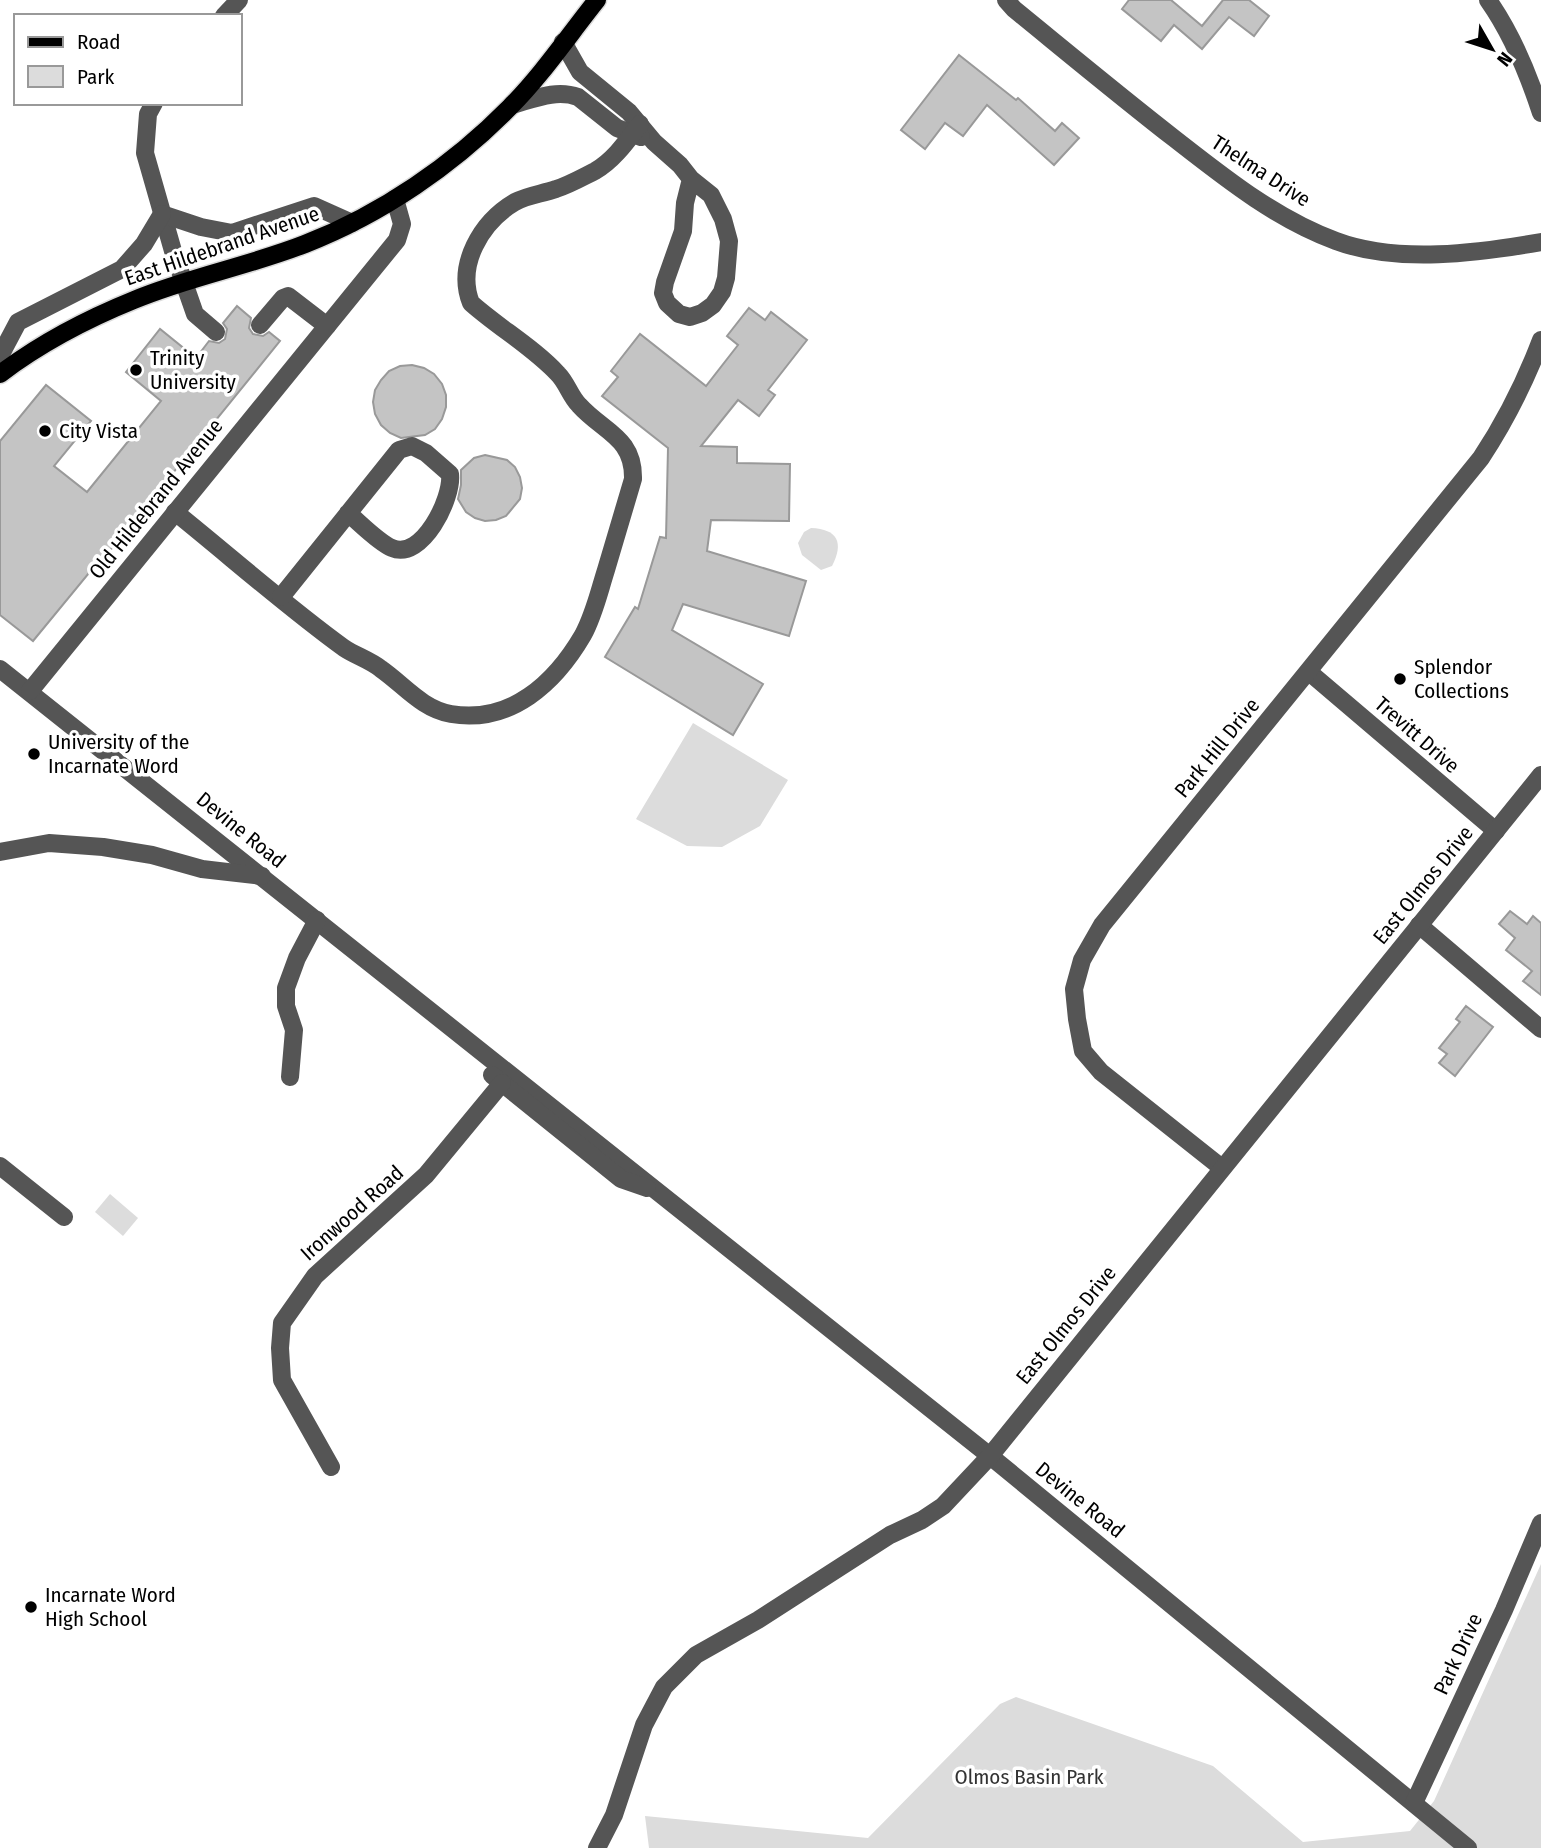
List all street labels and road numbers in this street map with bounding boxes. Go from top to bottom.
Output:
street label: Thelma Drive [1207,129,1315,213]
street label: East Hildebrand Avenue [121,200,323,292]
street label: Old Hildebrand Avenue [83,414,229,584]
street label: Trevitt Drive [1369,691,1465,779]
street label: Park Hill Drive [1169,693,1265,803]
street label: Devine Road [191,786,291,874]
street label: East Olmos Drive [1367,821,1479,949]
street label: Ironwood Road [295,1160,409,1266]
street label: East Olmos Drive [1010,1261,1122,1389]
street label: Devine Road [1030,1456,1130,1544]
street label: Park Drive [1428,1609,1488,1699]

